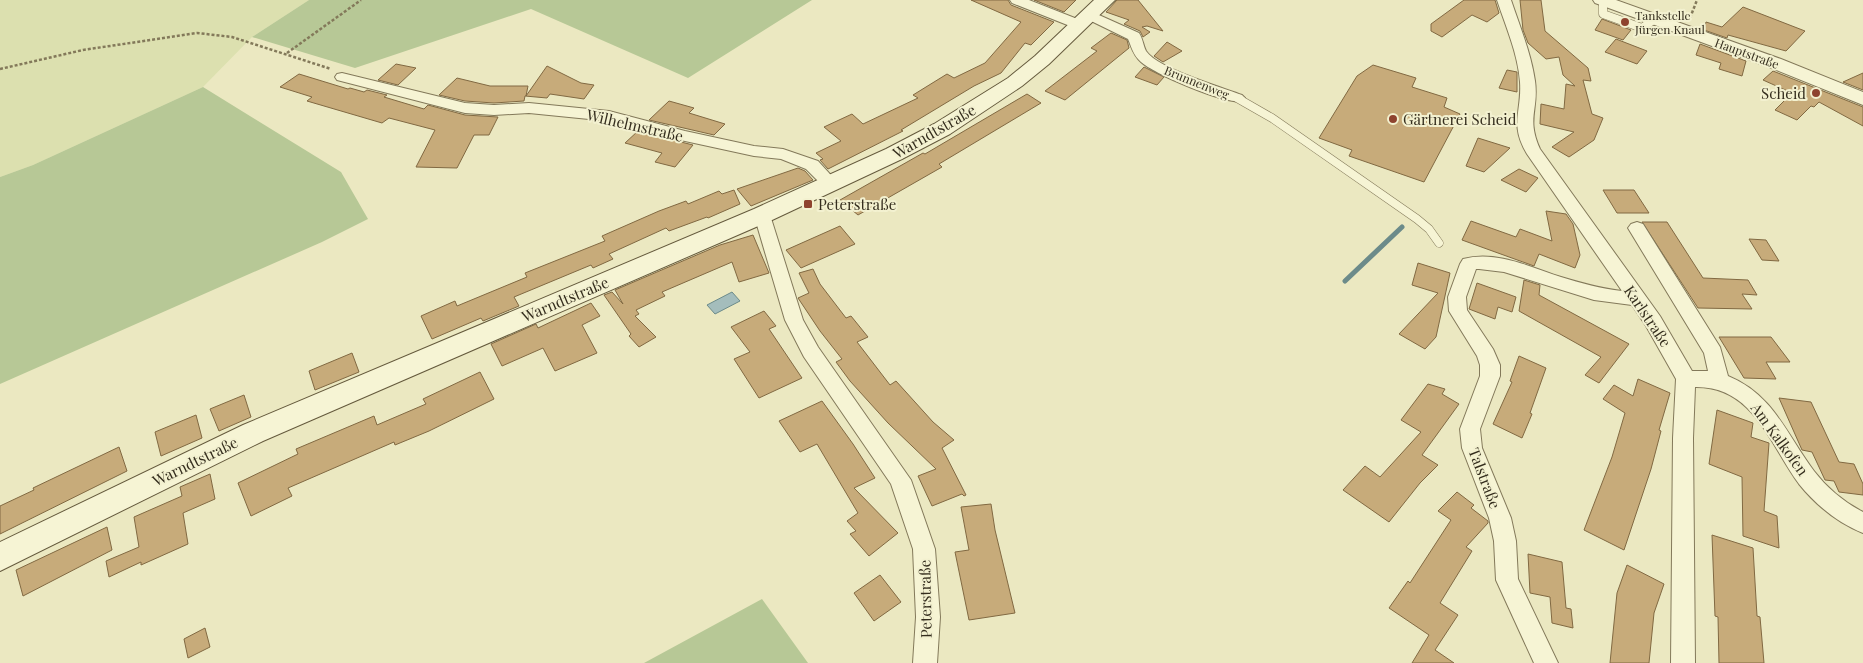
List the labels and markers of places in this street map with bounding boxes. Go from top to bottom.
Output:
place label: Tankstelle Jürgen Knaul [1634,7,1705,37]
marker: Tankstelle Jürgen Knaul [1619,16,1631,28]
place label: Scheid [1761,83,1806,103]
marker: Scheid [1810,87,1822,99]
place label: Gärtnerei Scheid [1403,109,1517,129]
marker: Gärtnerei Scheid [1387,113,1399,125]
place label: Peterstraße [818,194,896,214]
marker: Peterstraße [802,198,814,210]

